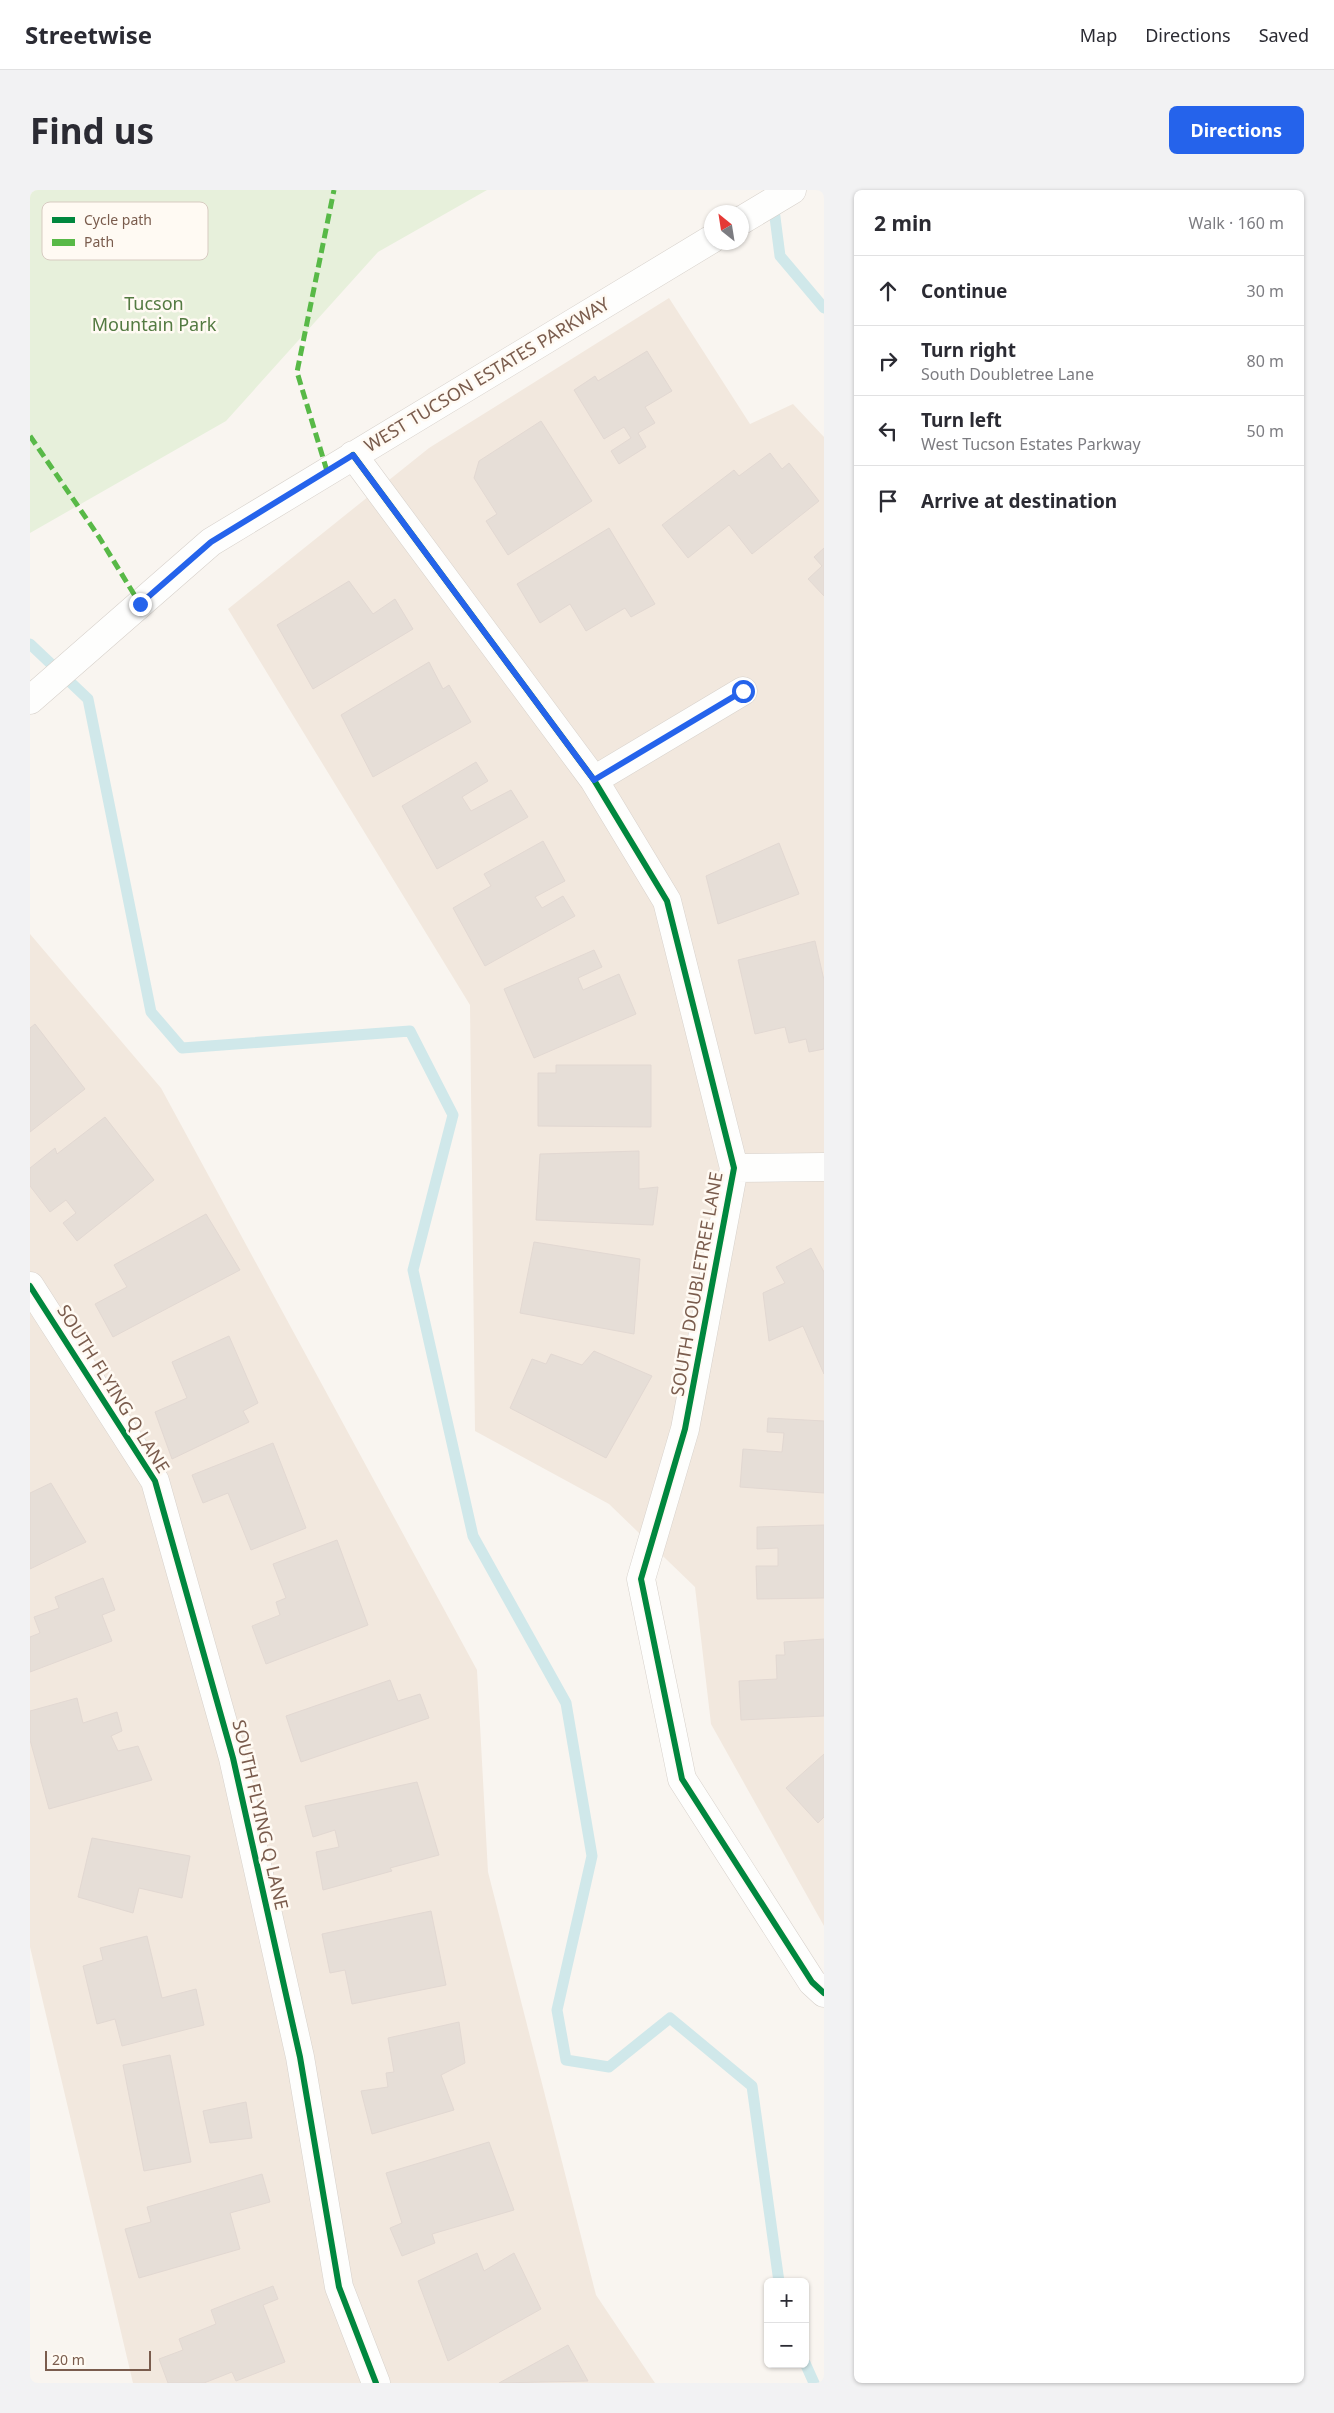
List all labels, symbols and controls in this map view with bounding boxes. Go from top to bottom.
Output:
text: Streetwise [25,18,152,51]
text: Map [1080,23,1117,47]
text: Directions [1145,23,1231,47]
text: Saved [1259,23,1309,47]
button: Directions [1169,106,1304,154]
text: Find us [30,107,154,154]
legend [42,202,208,260]
north arrow [704,205,749,250]
text: 2 min [874,209,932,237]
text: Cycle path [84,210,152,229]
text: Walk · 160 m [1189,212,1284,234]
text: Path [84,232,114,251]
icon: ahead [874,277,902,305]
text: Continue [921,278,1007,304]
text: 30 m [1247,280,1284,302]
park label: Tucson Mountain Park [92,291,217,336]
street label: WEST TUCSON ESTATES PARKWAY [359,291,614,457]
text: Turn right [921,337,1016,363]
icon: right [874,347,902,375]
text: 80 m [1247,350,1284,372]
text: South Doubletree Lane [921,363,1094,385]
text: Turn left [921,407,1002,433]
icon: left [874,417,902,445]
text: 50 m [1247,420,1284,442]
text: West Tucson Estates Parkway [921,433,1141,455]
icon: arrive [874,487,902,515]
text: Arrive at destination [921,488,1117,514]
route end [129,593,152,616]
route start [732,680,755,703]
street label: SOUTH DOUBLETREE LANE [664,1170,728,1398]
street label: SOUTH FLYING Q LANE [52,1300,176,1477]
street label: SOUTH FLYING Q LANE [227,1717,295,1912]
map controls [764,2278,809,2368]
button: + [764,2278,809,2323]
button: − [764,2323,809,2368]
scale bar [45,2348,151,2371]
text: 20 m [52,2350,85,2369]

